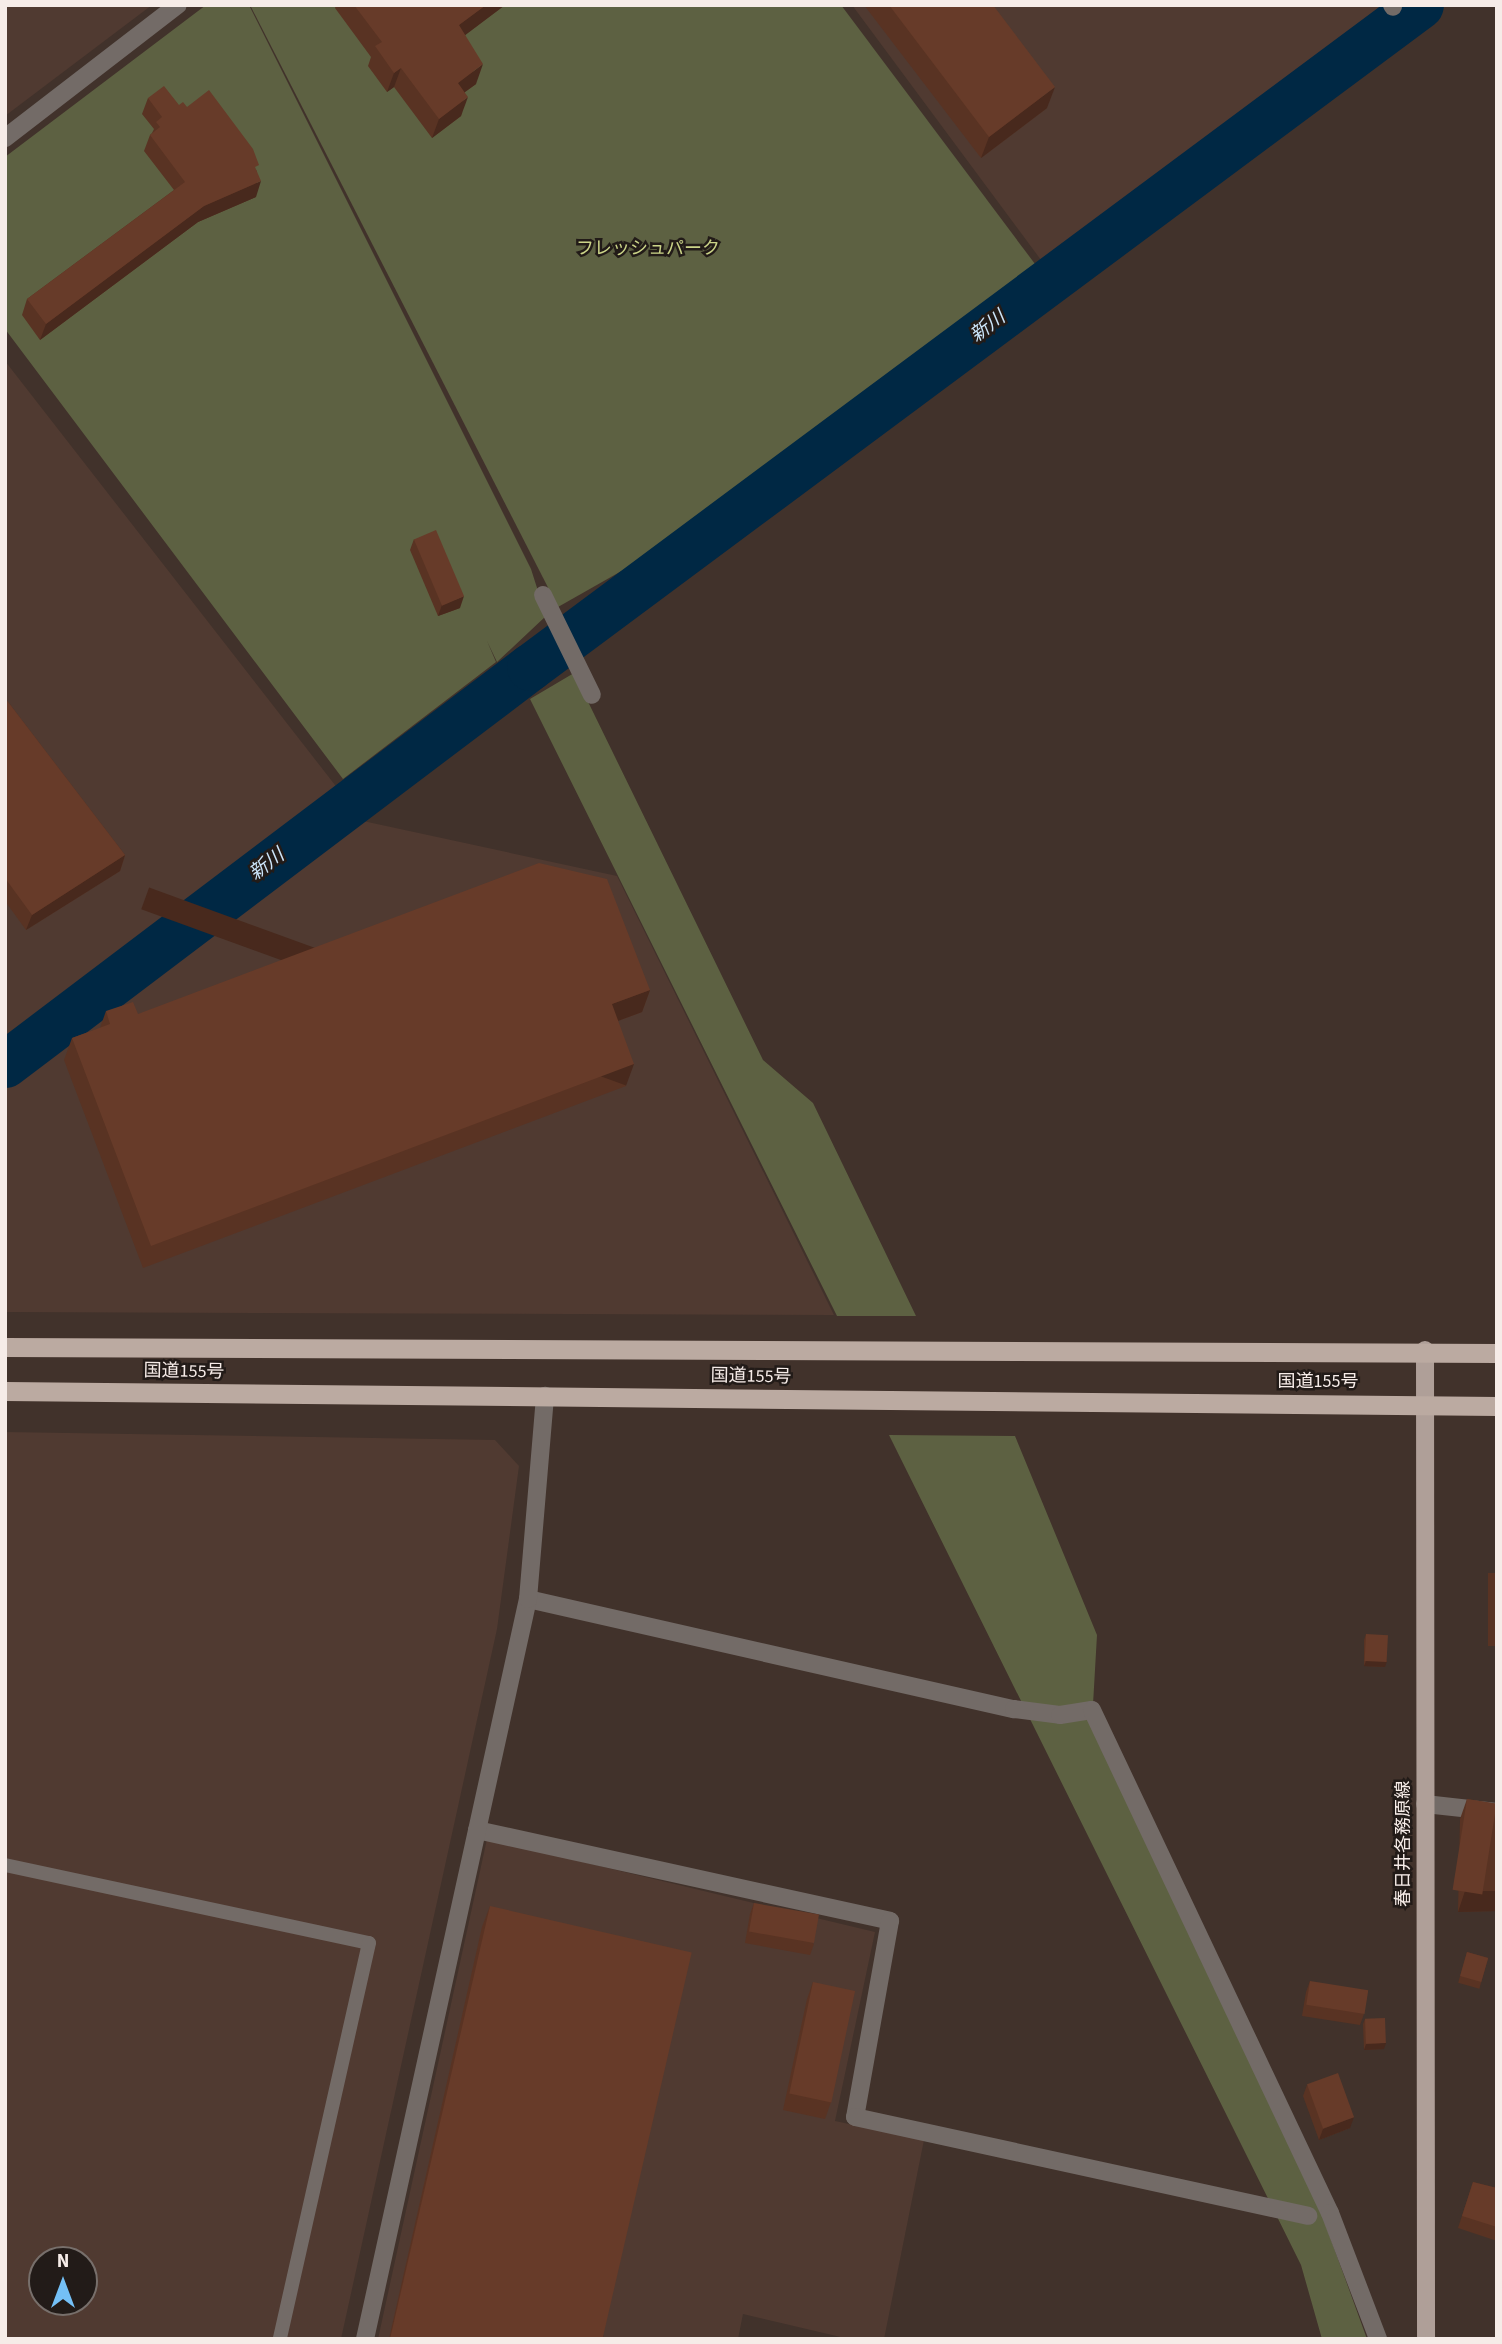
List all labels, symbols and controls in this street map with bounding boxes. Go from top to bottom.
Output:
park label: フレッシュパーク [576,238,720,260]
water label: 新川 [966,306,1010,348]
water label: 新川 [245,844,289,886]
street label: 国道155号 [143,1360,225,1384]
street label: 国道155号 [710,1365,792,1389]
street label: 国道155号 [1278,1371,1358,1393]
street label: 春日井各務原線 [1393,1781,1415,1907]
north arrow [28,2246,98,2316]
text: N [57,2248,69,2275]

